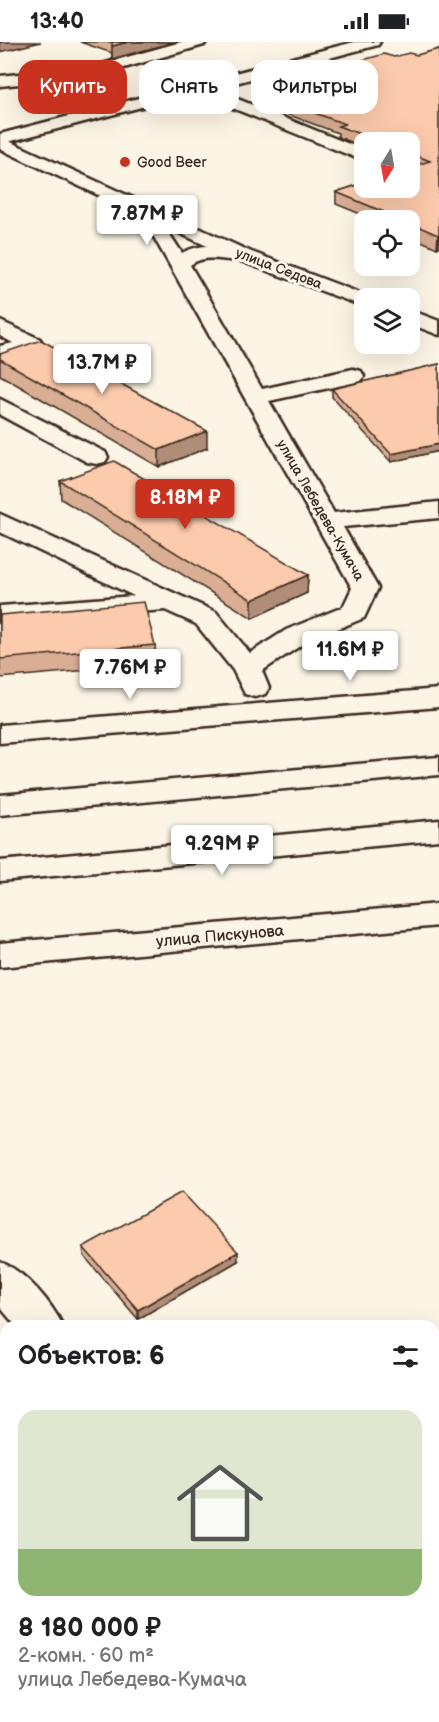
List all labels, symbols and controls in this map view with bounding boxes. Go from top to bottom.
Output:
text: 13:40 [30,8,84,35]
chip: Купить [18,60,127,114]
chip: Снять [139,60,239,114]
chip: Фильтры [251,60,378,114]
north arrow [354,132,420,198]
map controls [354,132,420,354]
place label: Good Beer [137,154,207,171]
marker: Good Beer [118,155,132,169]
pin: 7.87M ₽ [92,195,202,246]
text: 7.87M ₽ [111,202,183,226]
button: locate [354,210,420,276]
street label: улица Седова [233,244,325,293]
button: layers [354,288,420,354]
pin: 13.7M ₽ [47,344,157,395]
text: 13.7M ₽ [67,351,137,375]
street label: улица Лебедева-Кумача [273,437,368,585]
pin: 8.18M ₽ [130,479,240,530]
text: 8.18M ₽ [149,486,221,510]
pin: 11.6M ₽ [295,631,405,682]
text: 11.6M ₽ [316,638,384,662]
pin: 7.76M ₽ [75,649,185,700]
text: 7.76M ₽ [94,656,166,680]
pin: 9.29M ₽ [167,825,277,876]
text: 9.29M ₽ [185,832,259,856]
street label: улица Пискунова [155,921,285,952]
icon: filters [389,1340,422,1373]
text: Объектов: 6 [18,1341,165,1372]
icon: home [166,1449,274,1557]
text: 8 180 000 ₽ [18,1613,161,1644]
text: 2-комн. · 60 m² [18,1644,154,1668]
text: улица Лебедева-Кумача [18,1668,247,1692]

